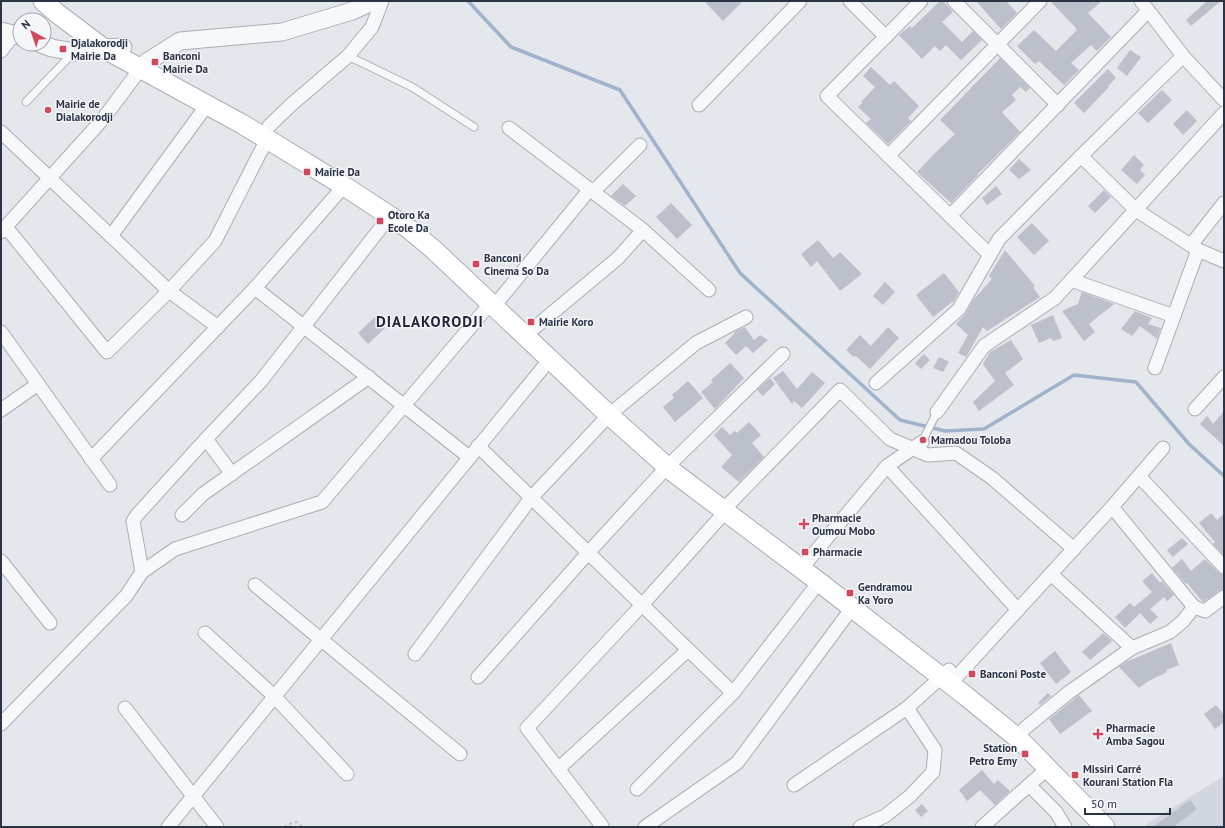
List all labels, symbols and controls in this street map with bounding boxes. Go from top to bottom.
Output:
north arrow [12,12,52,52]
text: N [18,17,33,32]
place label: Djalakorodji Mairie Da [71,36,128,63]
marker: Djalakorodji Mairie Da [58,44,68,54]
place label: Banconi Mairie Da [163,49,208,76]
marker: Banconi Mairie Da [150,57,160,67]
place label: Mairie de Dialakorodji [56,97,113,124]
marker: Mairie de Dialakorodji [43,105,53,115]
place label: Mairie Da [315,165,360,179]
marker: Mairie Da [302,167,312,177]
place label: Otoro Ka Ecole Da [388,208,430,235]
marker: Otoro Ka Ecole Da [375,216,385,226]
place label: Banconi Cinema So Da [484,251,549,278]
marker: Banconi Cinema So Da [471,259,481,269]
district label: DIALAKORODJI [376,312,484,331]
place label: Mairie Koro [539,315,593,329]
marker: Mairie Koro [526,317,536,327]
place label: Mamadou Toloba [931,433,1011,447]
marker: Mamadou Toloba [918,435,928,445]
place label: Pharmacie Oumou Mobo [812,511,875,538]
marker: Pharmacie Oumou Mobo [799,519,809,529]
place label: Pharmacie [813,545,863,559]
marker: Pharmacie [800,547,810,557]
place label: Gendramou Ka Yoro [858,580,912,607]
marker: Gendramou Ka Yoro [845,588,855,598]
place label: Banconi Poste [980,667,1046,681]
marker: Banconi Poste [967,669,977,679]
place label: Pharmacie Amba Sagou [1106,721,1165,748]
marker: Pharmacie Amba Sagou [1093,729,1103,739]
place label: Station Petro Emy [969,741,1018,768]
marker: Station Petro Emy [1020,749,1030,759]
place label: Missiri Carré Kourani Station Fla [1083,762,1173,789]
marker: Missiri Carré Kourani Station Fla [1070,770,1080,780]
scale bar [1085,790,1170,816]
text: 50 m [1091,796,1117,811]

